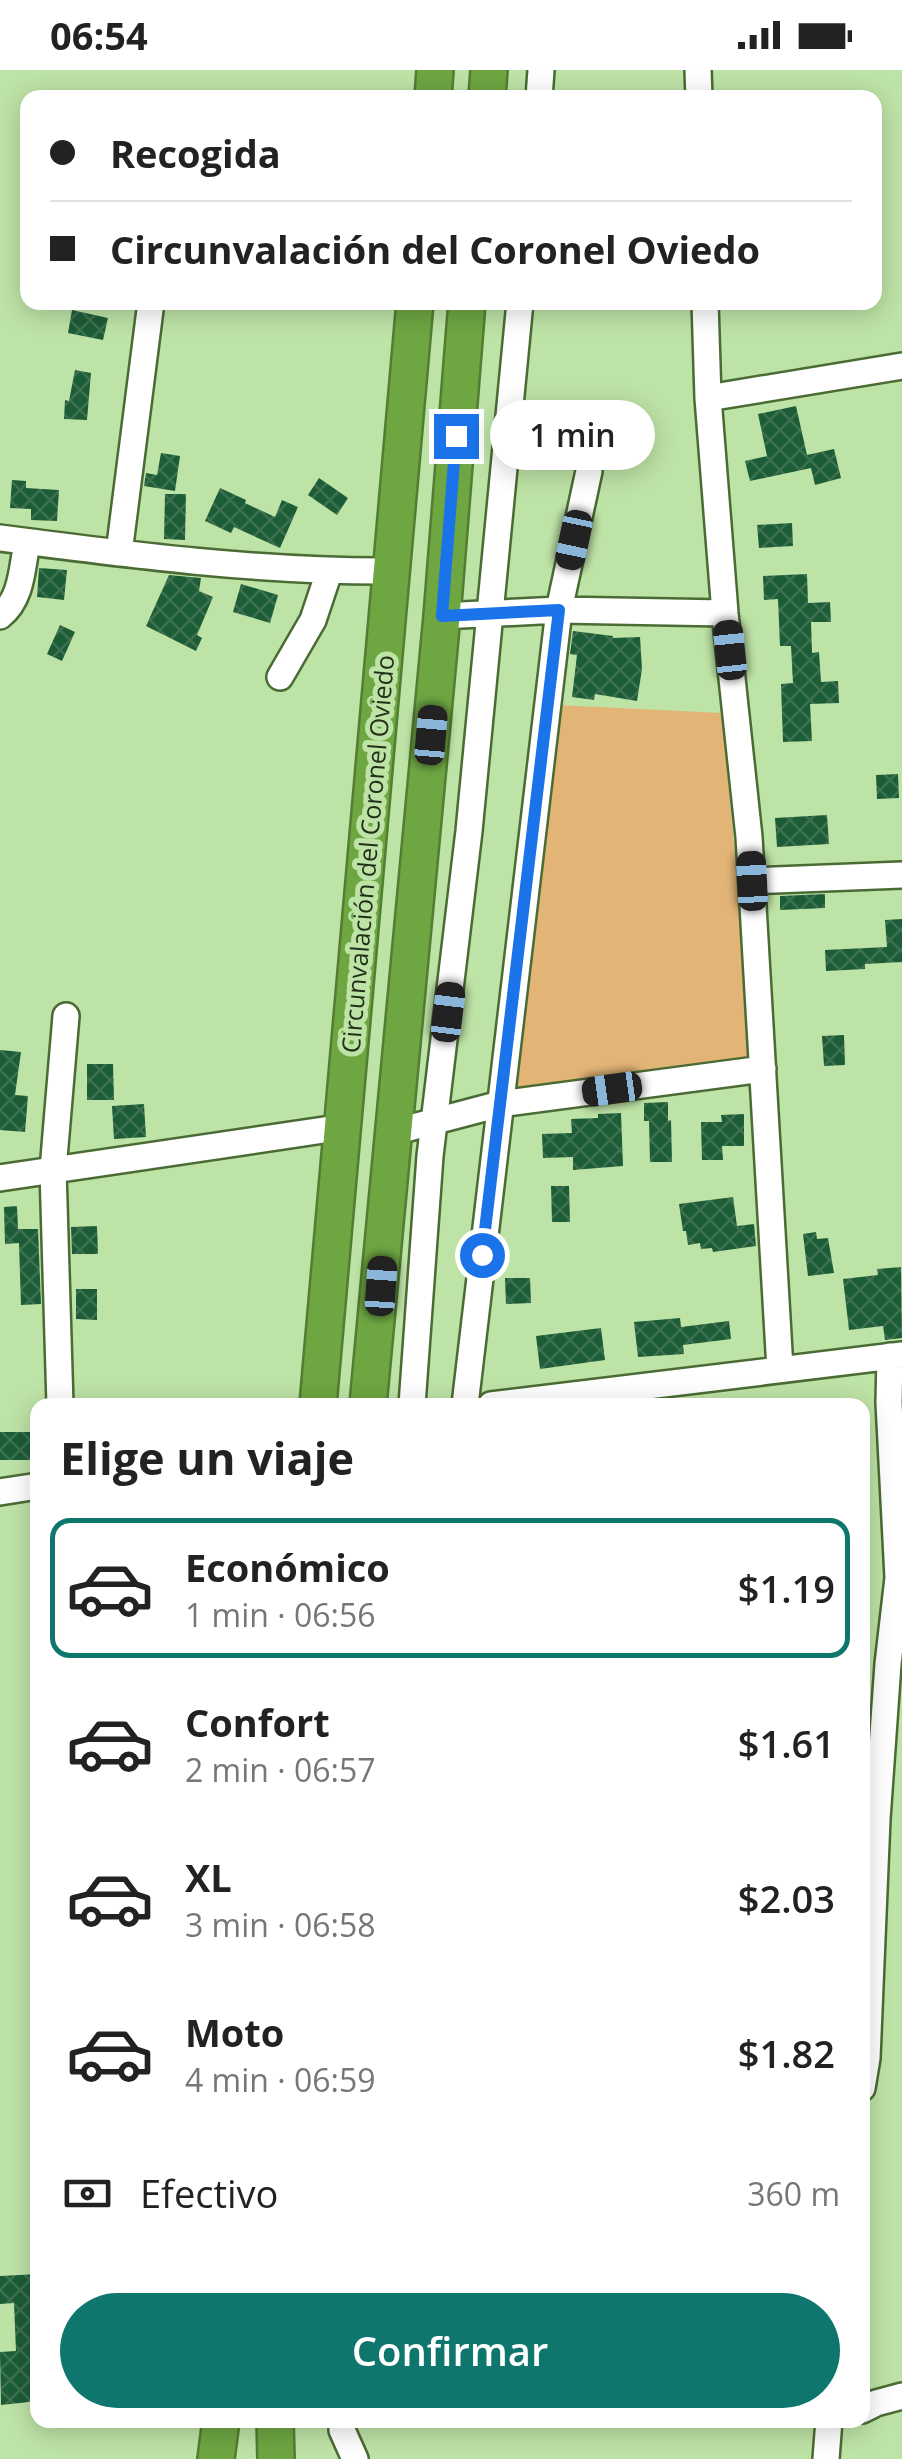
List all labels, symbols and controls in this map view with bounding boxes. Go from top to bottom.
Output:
text: 06:54 [50,9,148,61]
text: Recogida [110,127,281,179]
text: Circunvalación del Coronel Oviedo [110,223,760,275]
callout: 1 min [491,401,656,471]
text: 1 min [529,413,616,456]
route end [434,414,479,459]
car [553,508,595,572]
car [712,619,748,681]
street label: Circunvalación del Coronel Oviedo [333,653,401,1054]
car [413,704,449,766]
car [735,850,769,912]
car [429,980,467,1044]
car [580,1070,644,1108]
route start [460,1233,505,1278]
car [364,1255,398,1317]
text: Elige un viaje [60,1427,354,1488]
text: Económico [185,1541,390,1593]
icon: car [65,1543,155,1633]
text: $1.19 [738,1562,835,1614]
text: 1 min · 06:56 [185,1593,376,1636]
text: Confort [185,1696,330,1748]
icon: car [65,1698,155,1788]
text: $1.61 [738,1717,835,1769]
text: 2 min · 06:57 [185,1748,376,1791]
text: XL [185,1851,232,1903]
icon: car [65,1853,155,1943]
text: $2.03 [738,1872,835,1924]
text: 3 min · 06:58 [185,1903,376,1946]
text: Moto [185,2006,284,2058]
icon: car [65,2008,155,2098]
text: $1.82 [738,2027,835,2079]
text: 4 min · 06:59 [185,2058,376,2101]
icon: cash [60,2166,115,2221]
text: Efectivo [140,2167,278,2219]
text: 360 m [747,2172,840,2215]
button: Confirmar [60,2293,840,2408]

